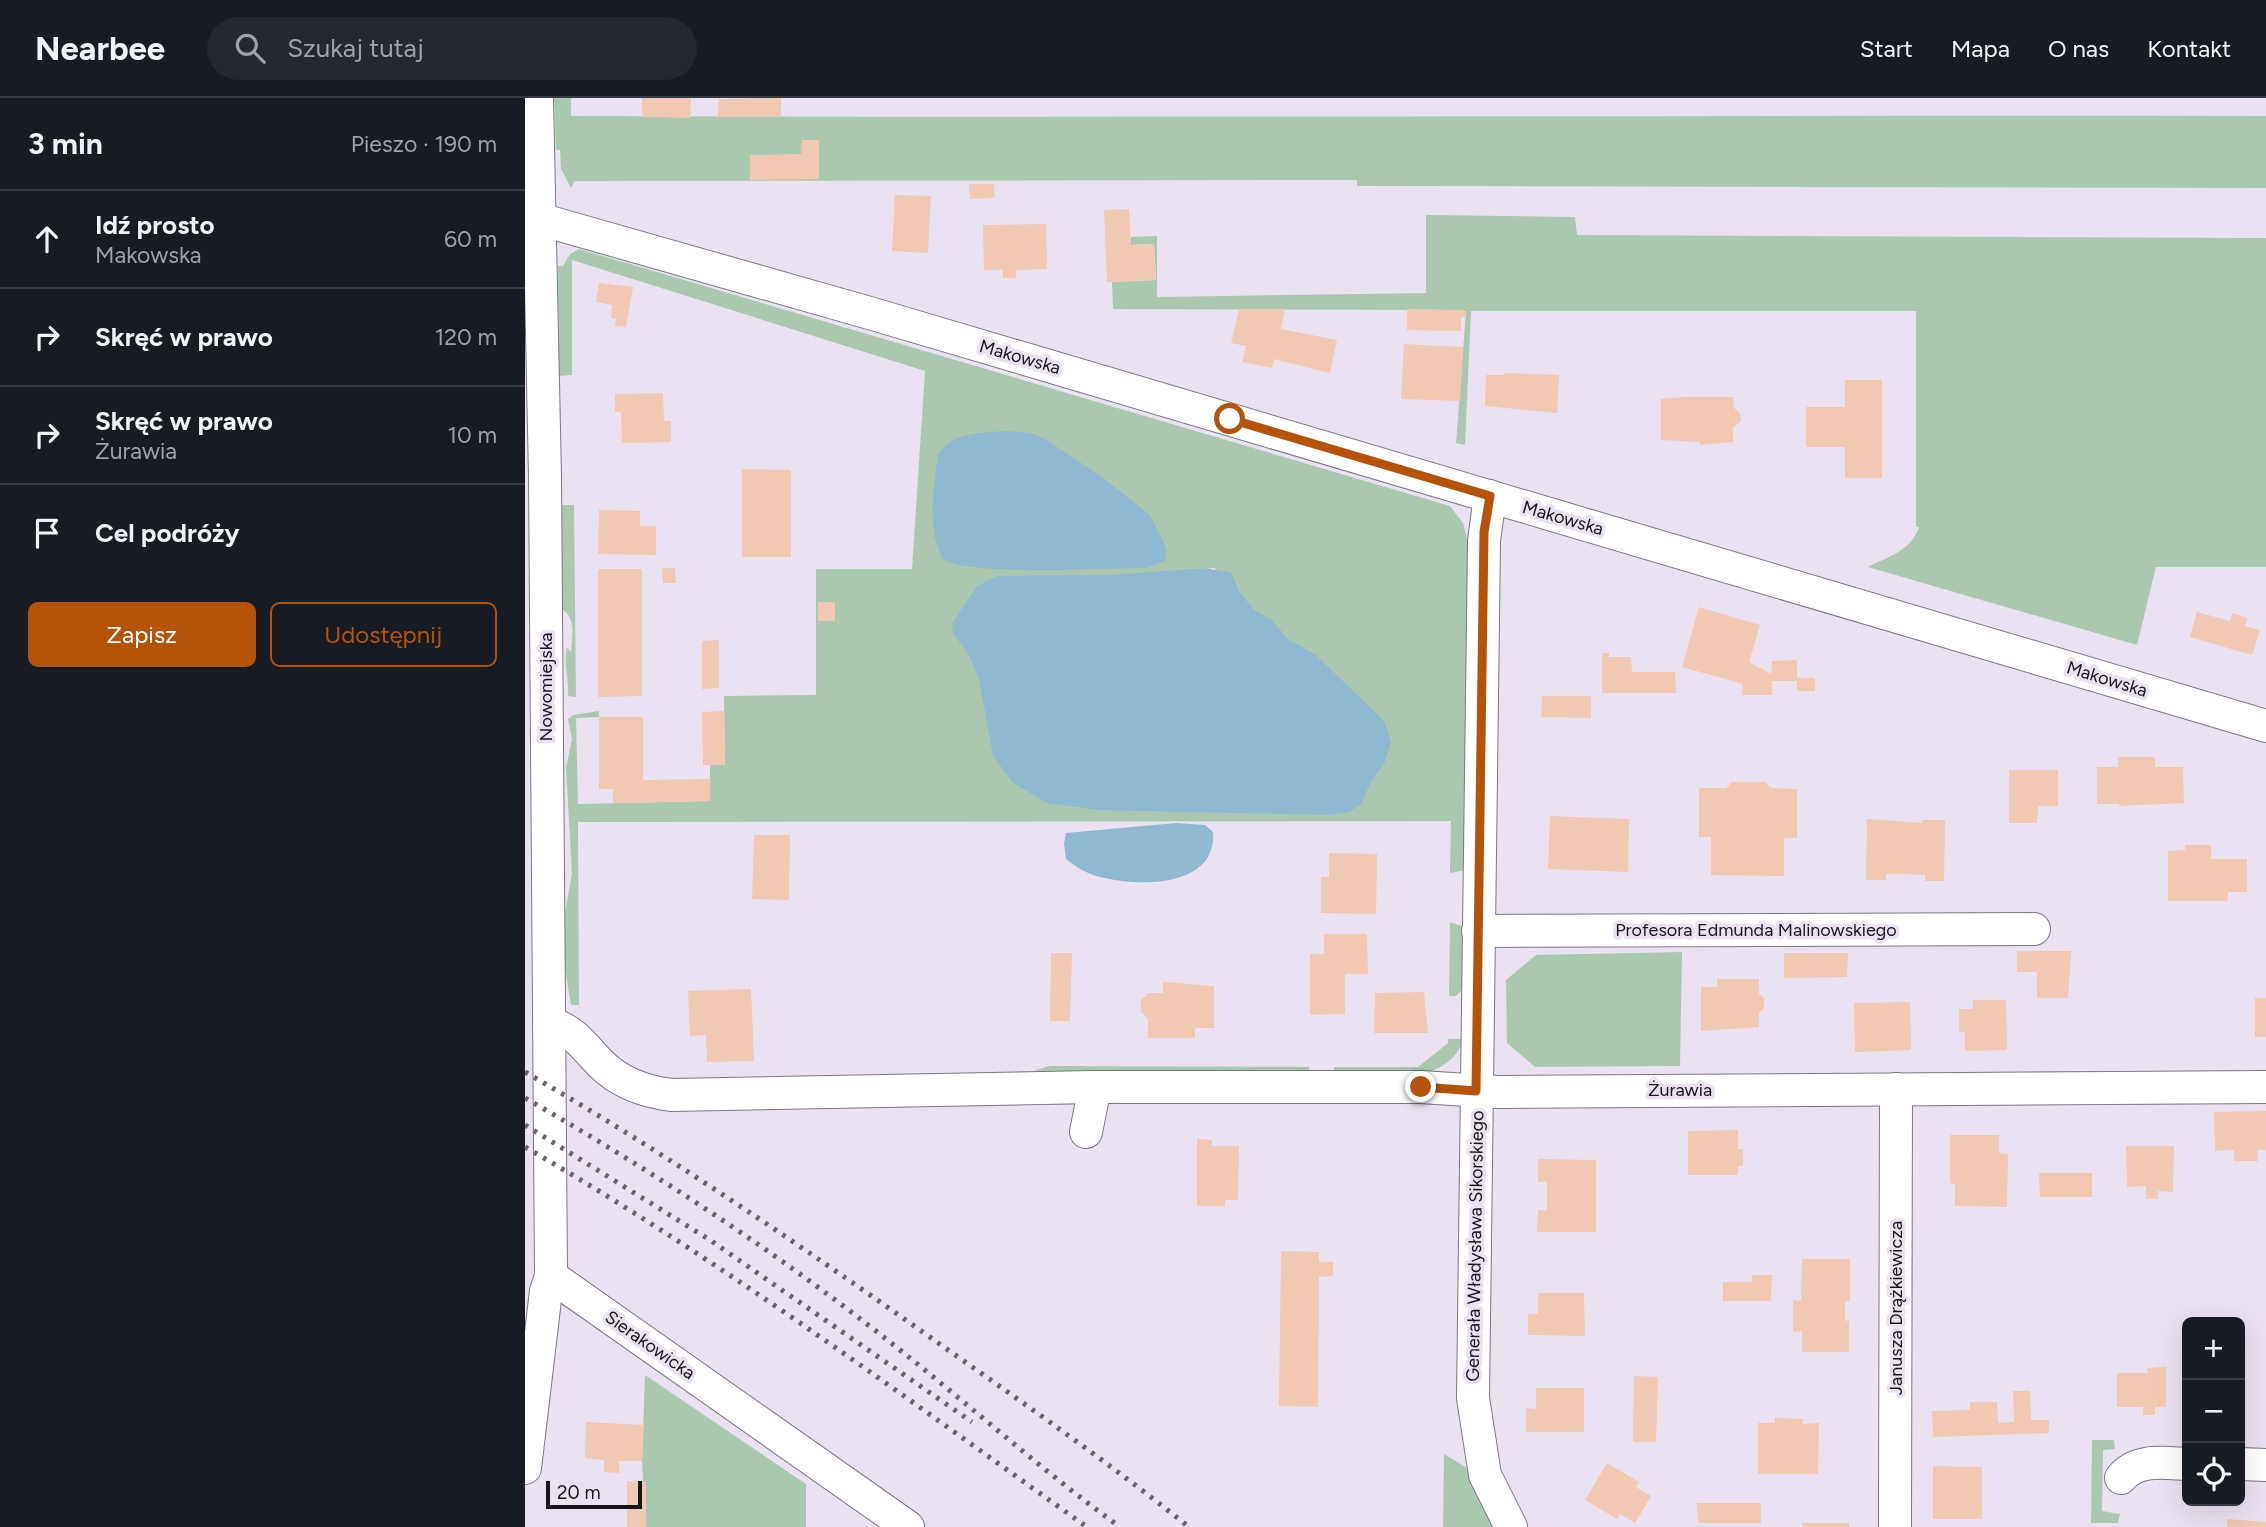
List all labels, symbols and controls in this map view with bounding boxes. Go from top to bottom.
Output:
search box [207,17,697,80]
text: Nearbee [35,29,165,68]
icon: search [231,29,269,67]
text: Szukaj tutaj [287,32,424,64]
text: Start [1860,34,1913,63]
text: Mapa [1951,34,2010,63]
text: O nas [2048,34,2109,63]
text: Kontakt [2147,34,2231,63]
text: 3 min [28,125,103,162]
text: Pieszo · 190 m [351,130,497,158]
text: Idź prosto [95,209,215,241]
icon: ahead [28,220,66,258]
text: 60 m [444,225,497,253]
text: Makowska [95,241,202,269]
icon: right [28,318,66,356]
text: Skręć w prawo [95,321,273,353]
text: 120 m [435,323,497,351]
street label: Makowska [977,335,1063,379]
route start [1214,403,1245,434]
text: Skręć w prawo [95,405,273,437]
icon: right [28,416,66,454]
text: 10 m [448,421,497,449]
text: Żurawia [95,437,177,465]
street label: Makowska [1520,496,1606,540]
icon: arrive [28,514,66,552]
text: Cel podróży [95,517,239,549]
button: Zapisz [28,602,256,667]
button: Udostępnij [270,602,497,667]
street label: Nowomiejska [535,633,557,741]
street label: Makowska [2064,656,2150,702]
street label: Profesora Edmunda Malinowskiego [1615,919,1897,941]
route end [1405,1071,1436,1102]
street label: Żurawia [1648,1079,1712,1101]
street label: Generała Władysława Sikorskiego [1462,1110,1488,1382]
street label: Janusza Drążkiewicza [1885,1221,1907,1395]
street label: Sierakowicka [601,1306,699,1384]
map controls [2182,1317,2245,1506]
button: + [2182,1317,2245,1380]
button: − [2182,1380,2245,1443]
button: locate [2182,1443,2245,1506]
scale bar [546,1478,642,1510]
text: 20 m [557,1481,601,1504]

